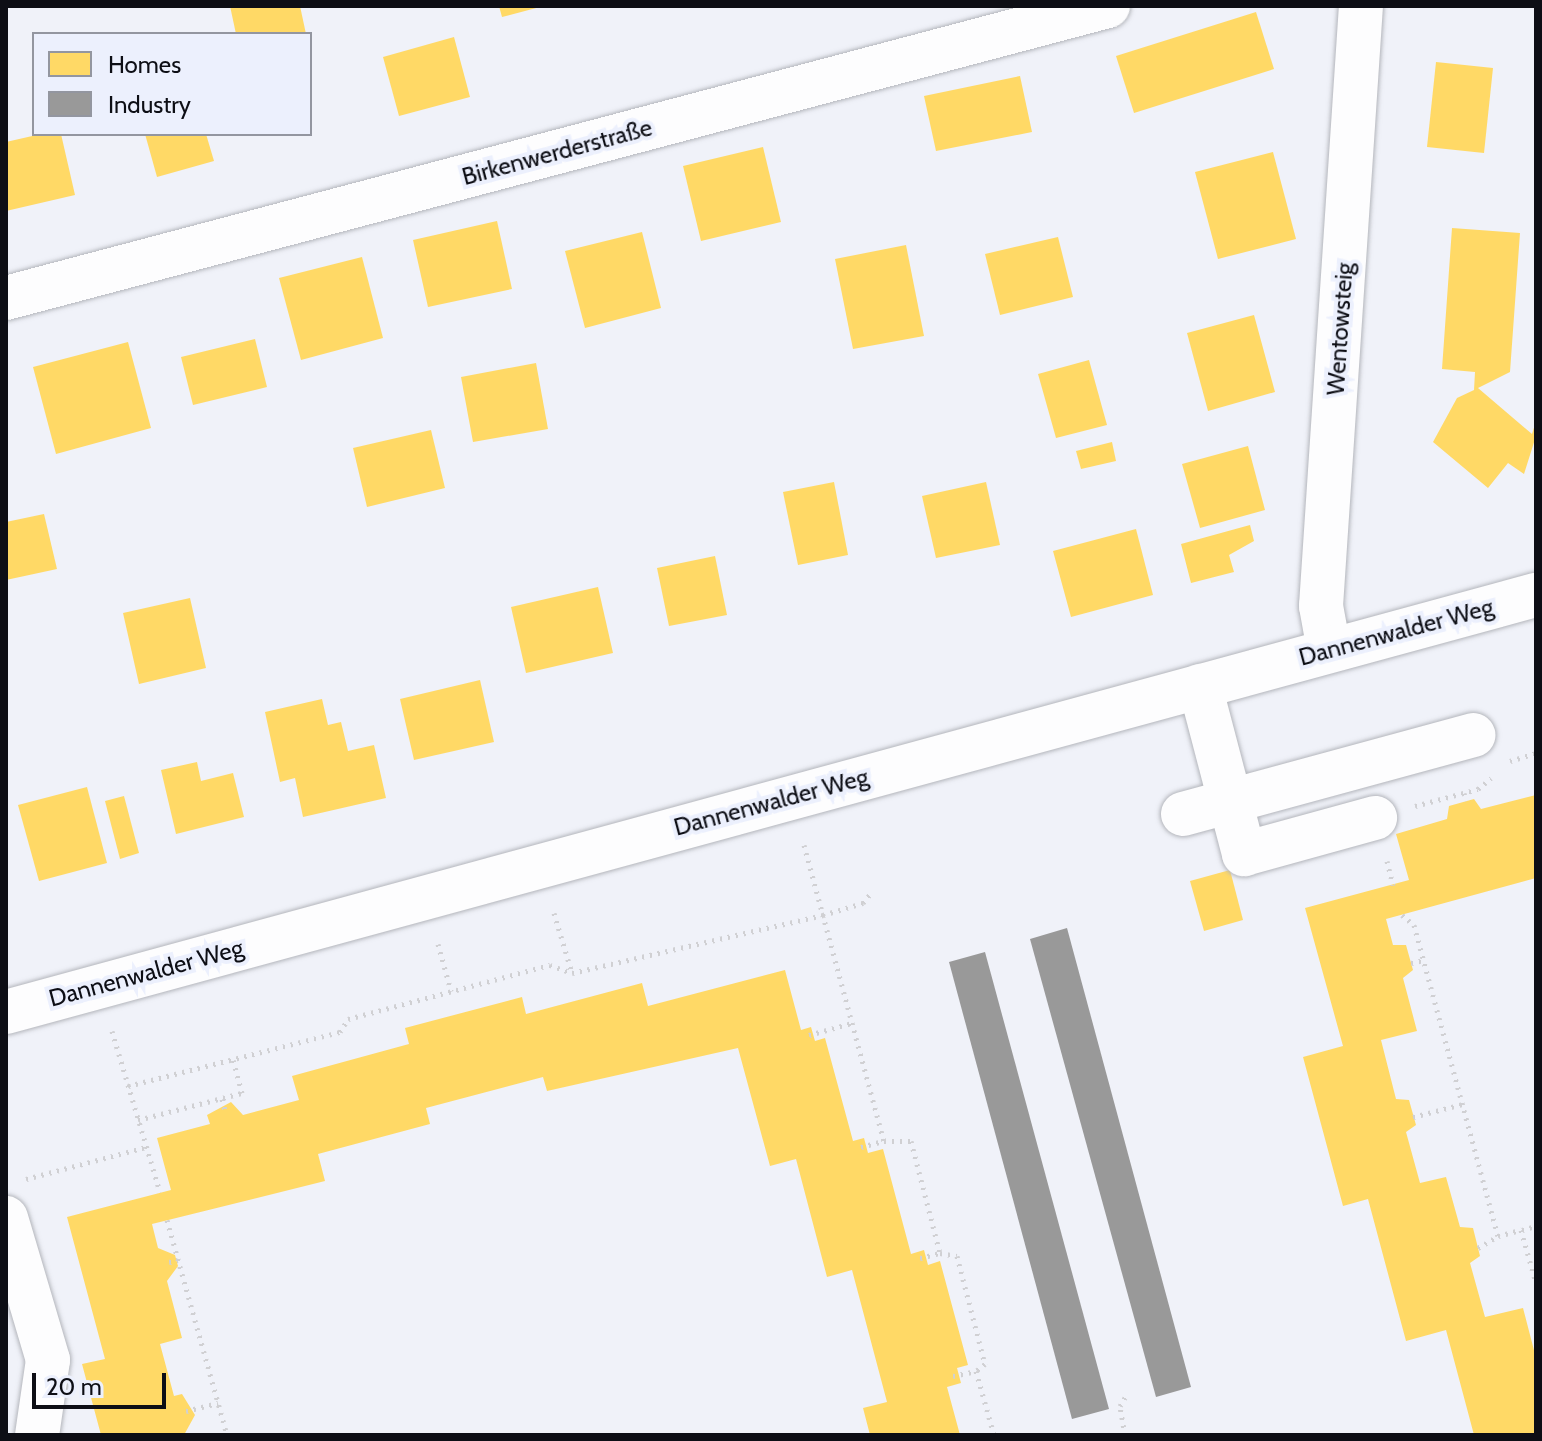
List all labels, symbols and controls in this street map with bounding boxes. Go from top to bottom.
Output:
legend [32,32,312,136]
text: Homes [108,50,181,79]
text: Industry [108,90,191,119]
street label: Birkenwerderstraße [459,113,655,191]
street label: Wentowsteig [1321,262,1359,396]
street label: Dannenwalder Weg [1296,592,1496,672]
street label: Dannenwalder Weg [671,762,871,842]
street label: Dannenwalder Weg [46,933,246,1013]
scale bar [36,1357,170,1407]
text: 20 m [46,1372,102,1401]

